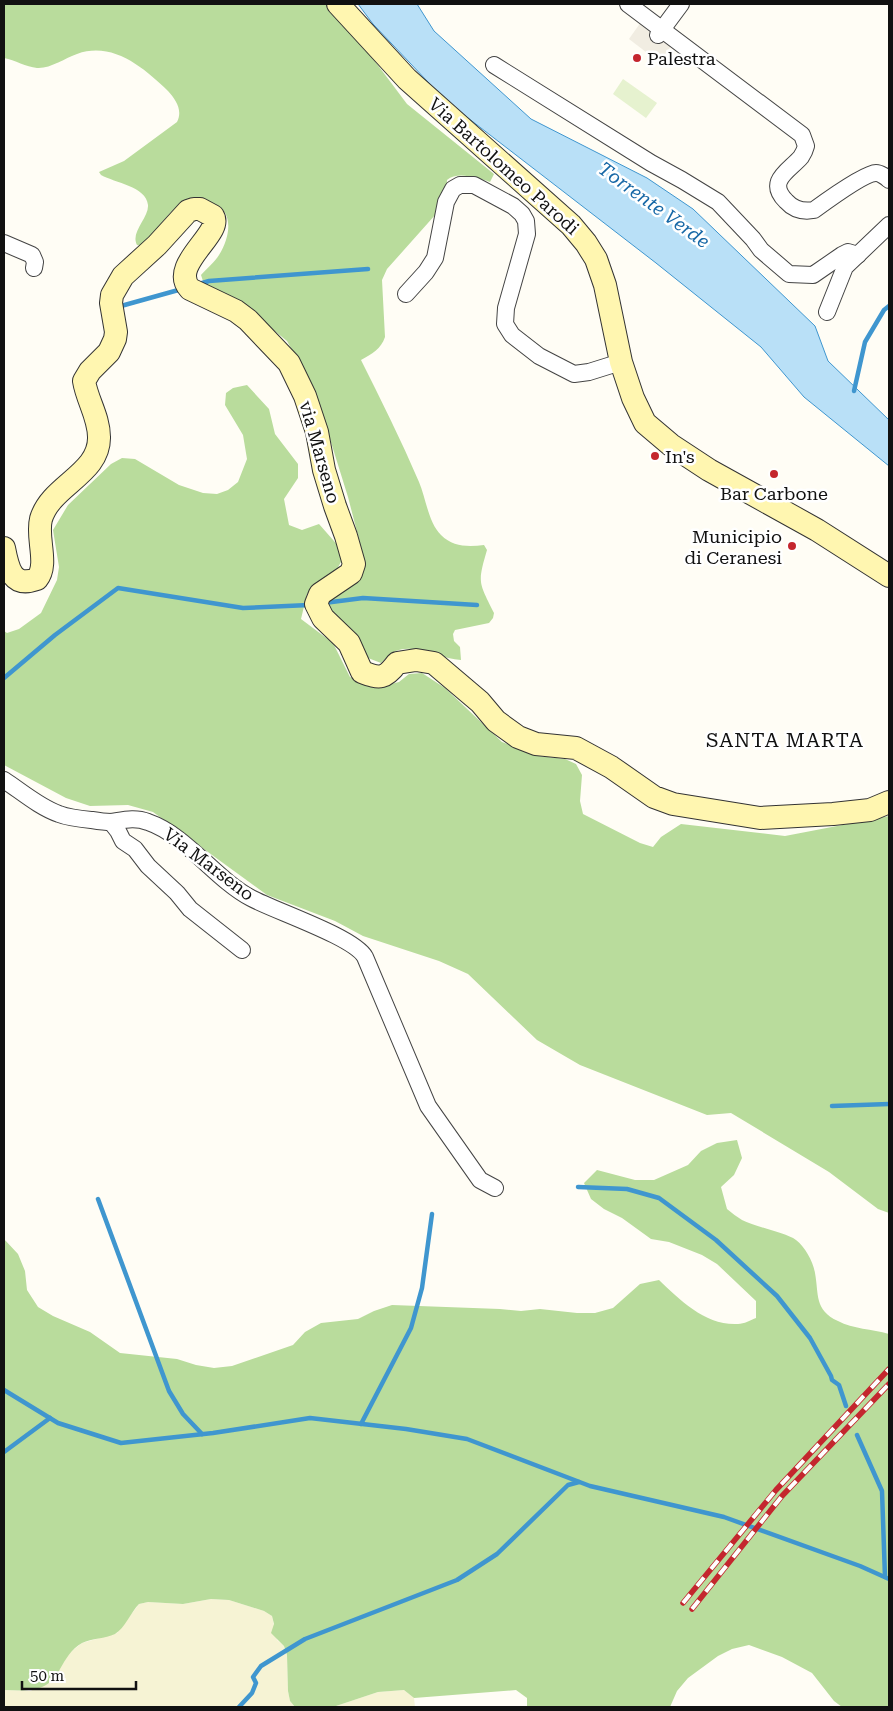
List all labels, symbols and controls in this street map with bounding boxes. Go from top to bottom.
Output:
place label: Palestra [647,48,716,69]
marker: Palestra [631,52,643,64]
street label: Via Bartolomeo Parodi [425,93,584,239]
water label: Torrente Verde [594,157,714,253]
street label: via Marseno [295,398,345,506]
place label: In's [665,446,695,467]
marker: In's [649,450,661,462]
marker: Bar Carbone [768,468,780,480]
place label: Bar Carbone [720,483,828,504]
place label: Municipio di Ceranesi [685,526,782,568]
marker: Municipio di Ceranesi [786,540,798,552]
district label: SANTA MARTA [706,728,864,752]
street label: Via Marseno [160,823,258,905]
scale bar [22,1658,136,1690]
text: 50 m [30,1667,65,1685]

